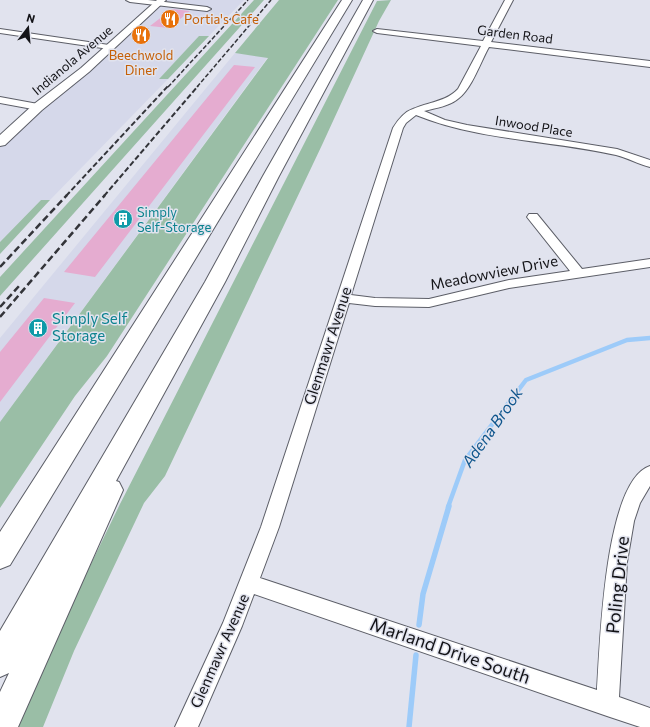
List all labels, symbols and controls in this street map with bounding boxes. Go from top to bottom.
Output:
north arrow [8,8,48,48]
restaurant icon: Portia's Cafe [159,8,181,30]
text: N [25,11,37,25]
place label: Portia's Cafe [184,11,259,27]
street label: Garden Road [476,21,554,47]
street label: Indianola Avenue [29,22,116,98]
restaurant icon: Beechwold Diner [130,24,152,46]
place label: Beechwold Diner [109,47,173,78]
street label: Inwood Place [494,112,574,140]
place label: Simply Self-Storage [137,204,211,235]
building icon: Simply Self-Storage [112,208,134,230]
street label: Meadowview Drive [428,251,559,293]
street label: Glenmawr Avenue [299,284,355,407]
place label: Simply Self Storage [52,309,128,344]
building icon: Simply Self Storage [27,317,49,339]
water label: Adena Brook [457,383,526,471]
street label: Poling Drive [601,535,633,635]
street label: Glenmawr Avenue [186,591,252,710]
street label: Marland Drive South [367,612,533,688]

